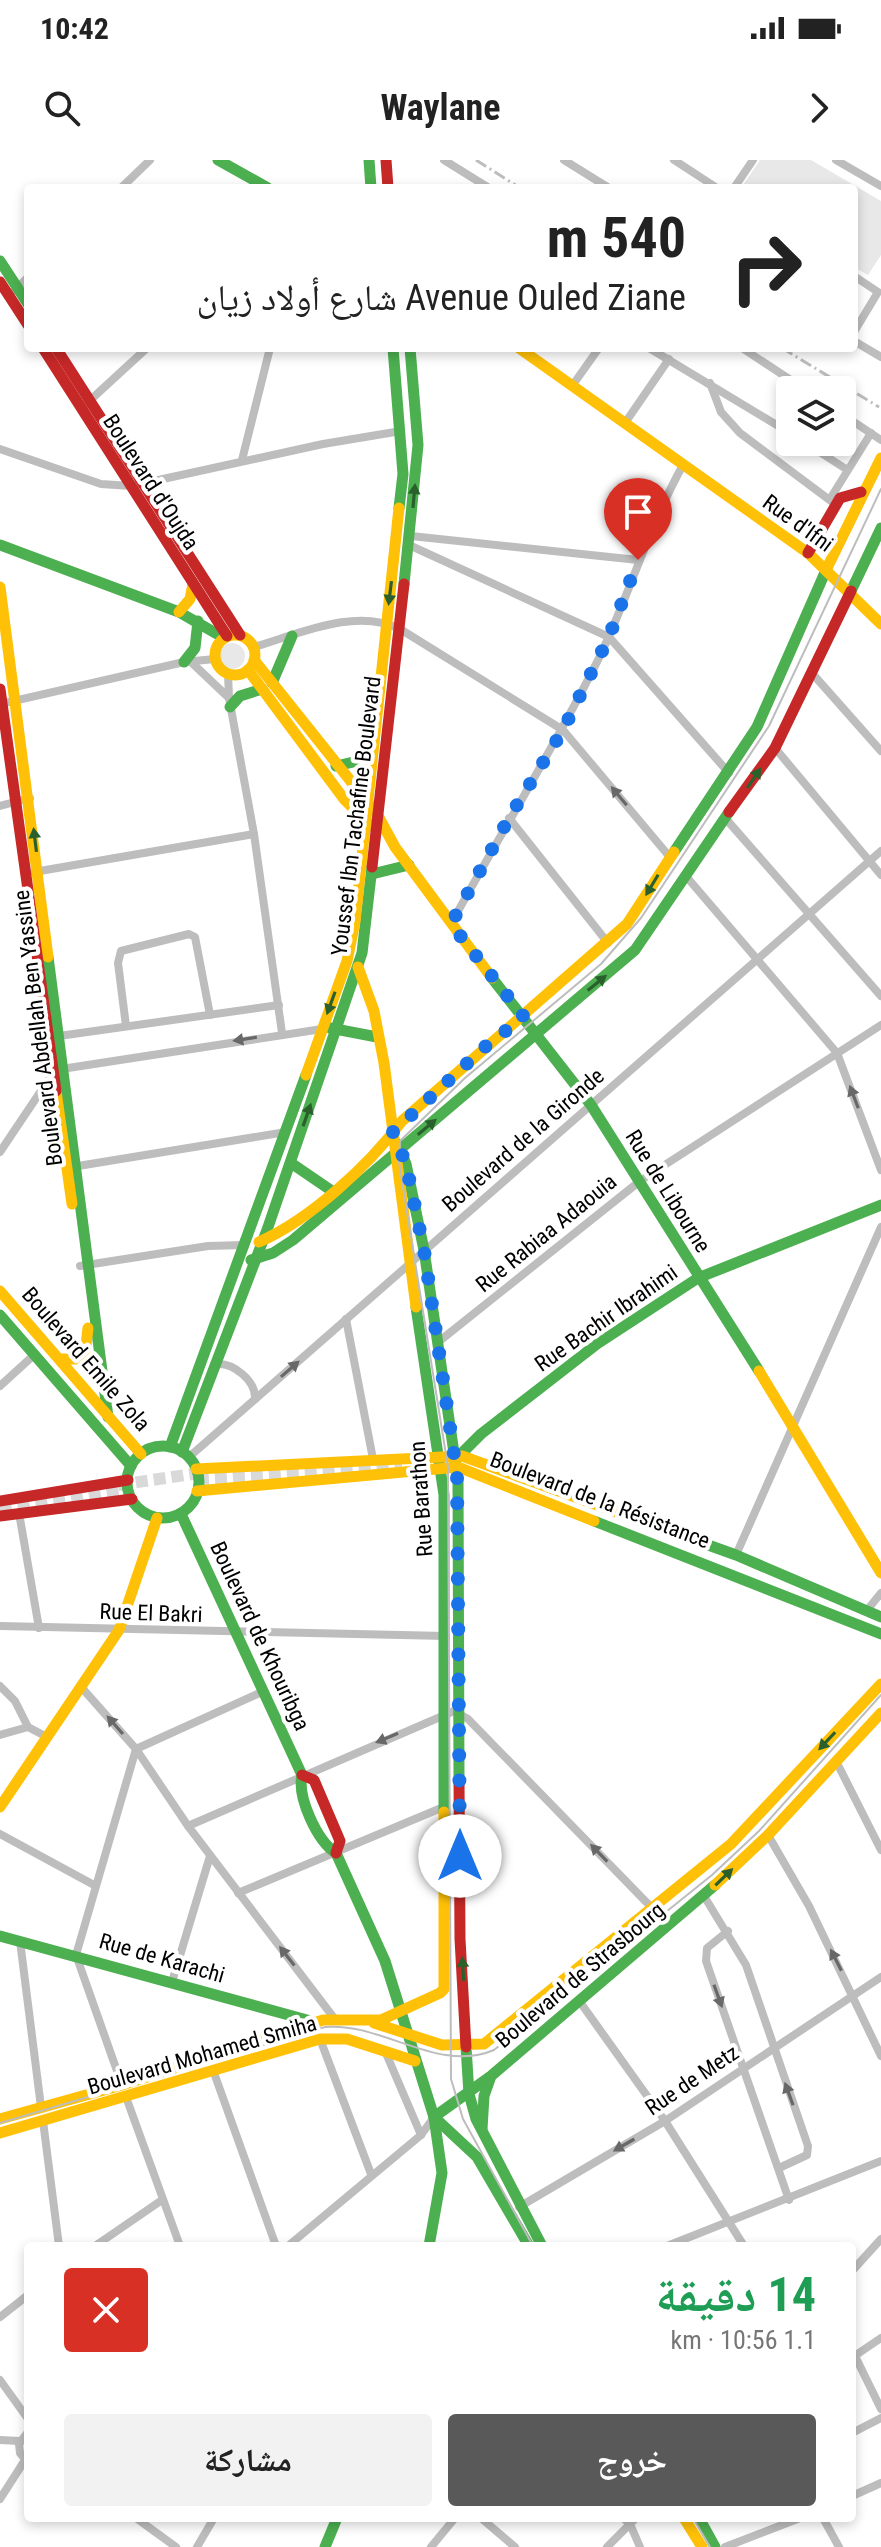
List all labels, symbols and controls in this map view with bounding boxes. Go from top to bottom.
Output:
text: 10:42 [40,11,109,46]
icon: search [40,86,84,130]
icon: forward [797,86,841,130]
text: Waylane [380,87,501,129]
text: 540 m [547,205,686,271]
icon: right [714,216,818,320]
text: Avenue Ouled Ziane شارع أولاد زيان [197,277,686,319]
map controls [776,376,856,456]
button: layers [776,376,856,456]
street label: Boulevard d'Oujda [98,410,204,554]
pin [604,478,672,560]
one-way arrow [408,483,421,508]
street label: Rue d'Ifni [758,489,838,557]
icon: arrive [616,490,660,534]
one-way arrow [383,581,396,606]
street label: Youssef Ibn Tachafine Boulevard [326,675,386,957]
one-way arrow [746,768,761,789]
one-way arrow [611,787,628,807]
one-way arrow [28,827,41,852]
one-way arrow [645,874,659,896]
street label: Boulevard Abdellah Ben Yassine [9,889,67,1167]
one-way arrow [587,975,607,992]
one-way arrow [324,991,337,1015]
one-way arrow [232,1033,257,1045]
street label: Boulevard de la Gironde [437,1063,609,1217]
one-way arrow [847,1085,859,1109]
one-way arrow [301,1103,313,1127]
one-way arrow [416,1119,436,1136]
street label: Rue de Libourne [620,1125,716,1257]
street label: Rue Rabiaa Adaouia [471,1169,621,1297]
street label: Rue Bachir Ibrahimi [530,1260,682,1376]
street label: Boulevard Emile Zola [17,1282,155,1436]
one-way arrow [280,1360,299,1378]
street label: Rue Barathon [404,1440,438,1558]
street label: Boulevard de la Résistance [487,1447,713,1553]
street label: Boulevard de Khouribga [205,1537,315,1735]
street label: Rue El Bakri [99,1599,203,1627]
one-way arrow [107,1716,124,1736]
one-way arrow [376,1731,399,1745]
one-way arrow [819,1731,837,1750]
position arrow [418,1814,502,1898]
one-way arrow [590,1844,608,1863]
one-way arrow [714,1868,733,1887]
street label: Boulevard de Strasbourg [491,1897,669,2053]
street label: Rue de Karachi [96,1928,228,1988]
one-way arrow [280,1946,296,1966]
one-way arrow [829,1949,843,1972]
one-way arrow [456,1956,469,1981]
one-way arrow [712,1985,725,2009]
street label: Boulevard Mohamed Smiha [85,2010,319,2100]
street label: Rue de Metz [641,2040,743,2120]
one-way arrow [783,2082,795,2106]
one-way arrow [613,2138,635,2152]
text: 14 دقيقة [656,2266,816,2323]
button: close [64,2268,148,2352]
text: 1.1 km · 10:56 [671,2325,816,2355]
button: مشاركة [64,2414,432,2506]
button: خروج [448,2414,816,2506]

